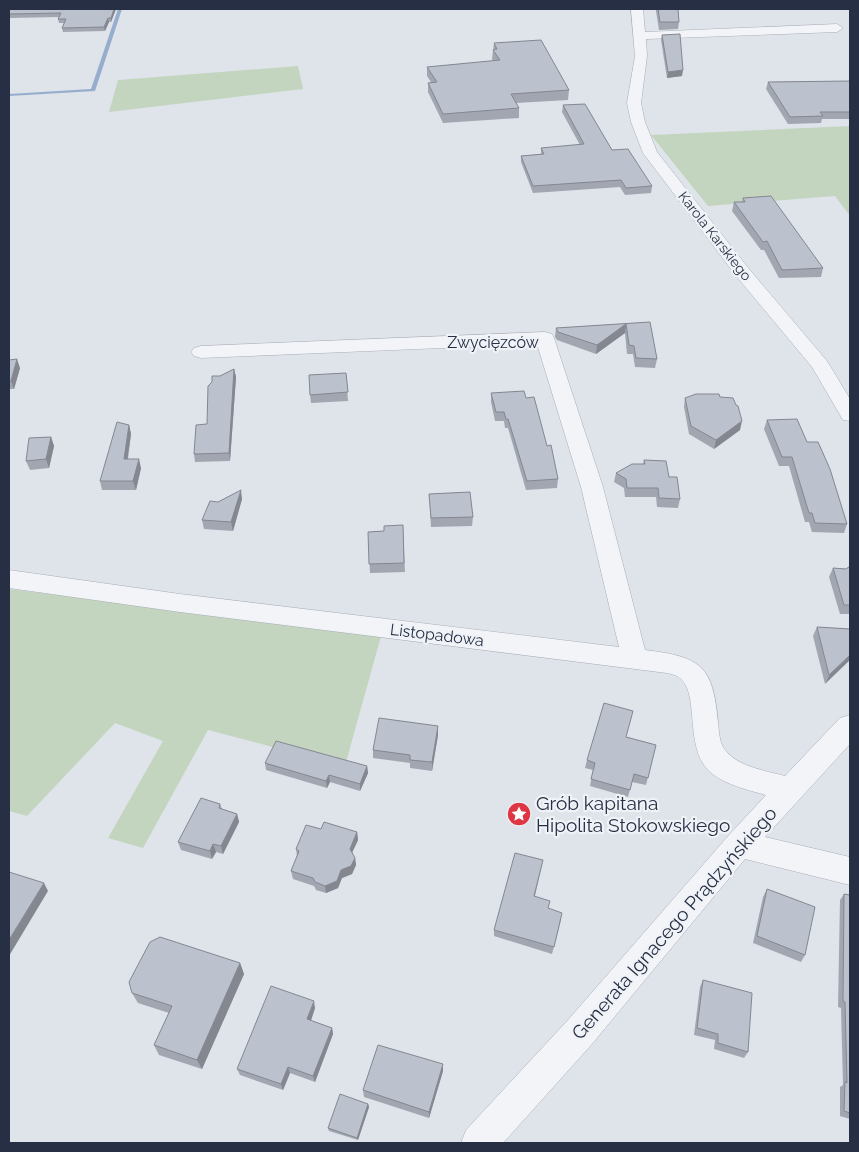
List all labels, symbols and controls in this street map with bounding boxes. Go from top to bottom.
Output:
street label: Karola Karskiego [675,188,755,284]
street label: Zwycięzców [447,333,539,352]
street label: Listopadowa [389,620,485,650]
place label: Grób kapitana Hipolita Stokowskiego [536,792,730,836]
place icon: Grób kapitana Hipolita Stokowskiego [506,801,532,827]
street label: Generała Ignacego Prądzyńskiego [567,802,781,1044]

